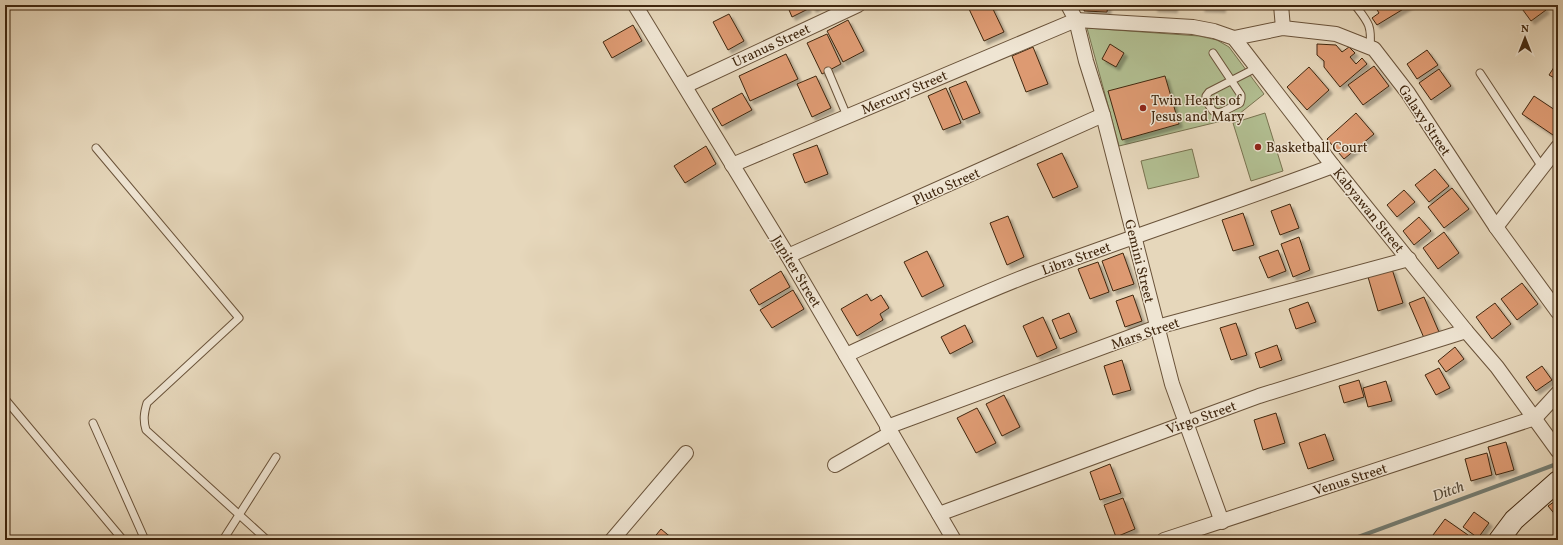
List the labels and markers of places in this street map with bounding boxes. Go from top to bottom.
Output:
place label: Twin Hearts of Jesus and Mary [1151,92,1245,127]
marker: Twin Hearts of Jesus and Mary [1138,103,1148,113]
place label: Basketball Court [1266,139,1368,158]
marker: Basketball Court [1253,142,1263,152]

